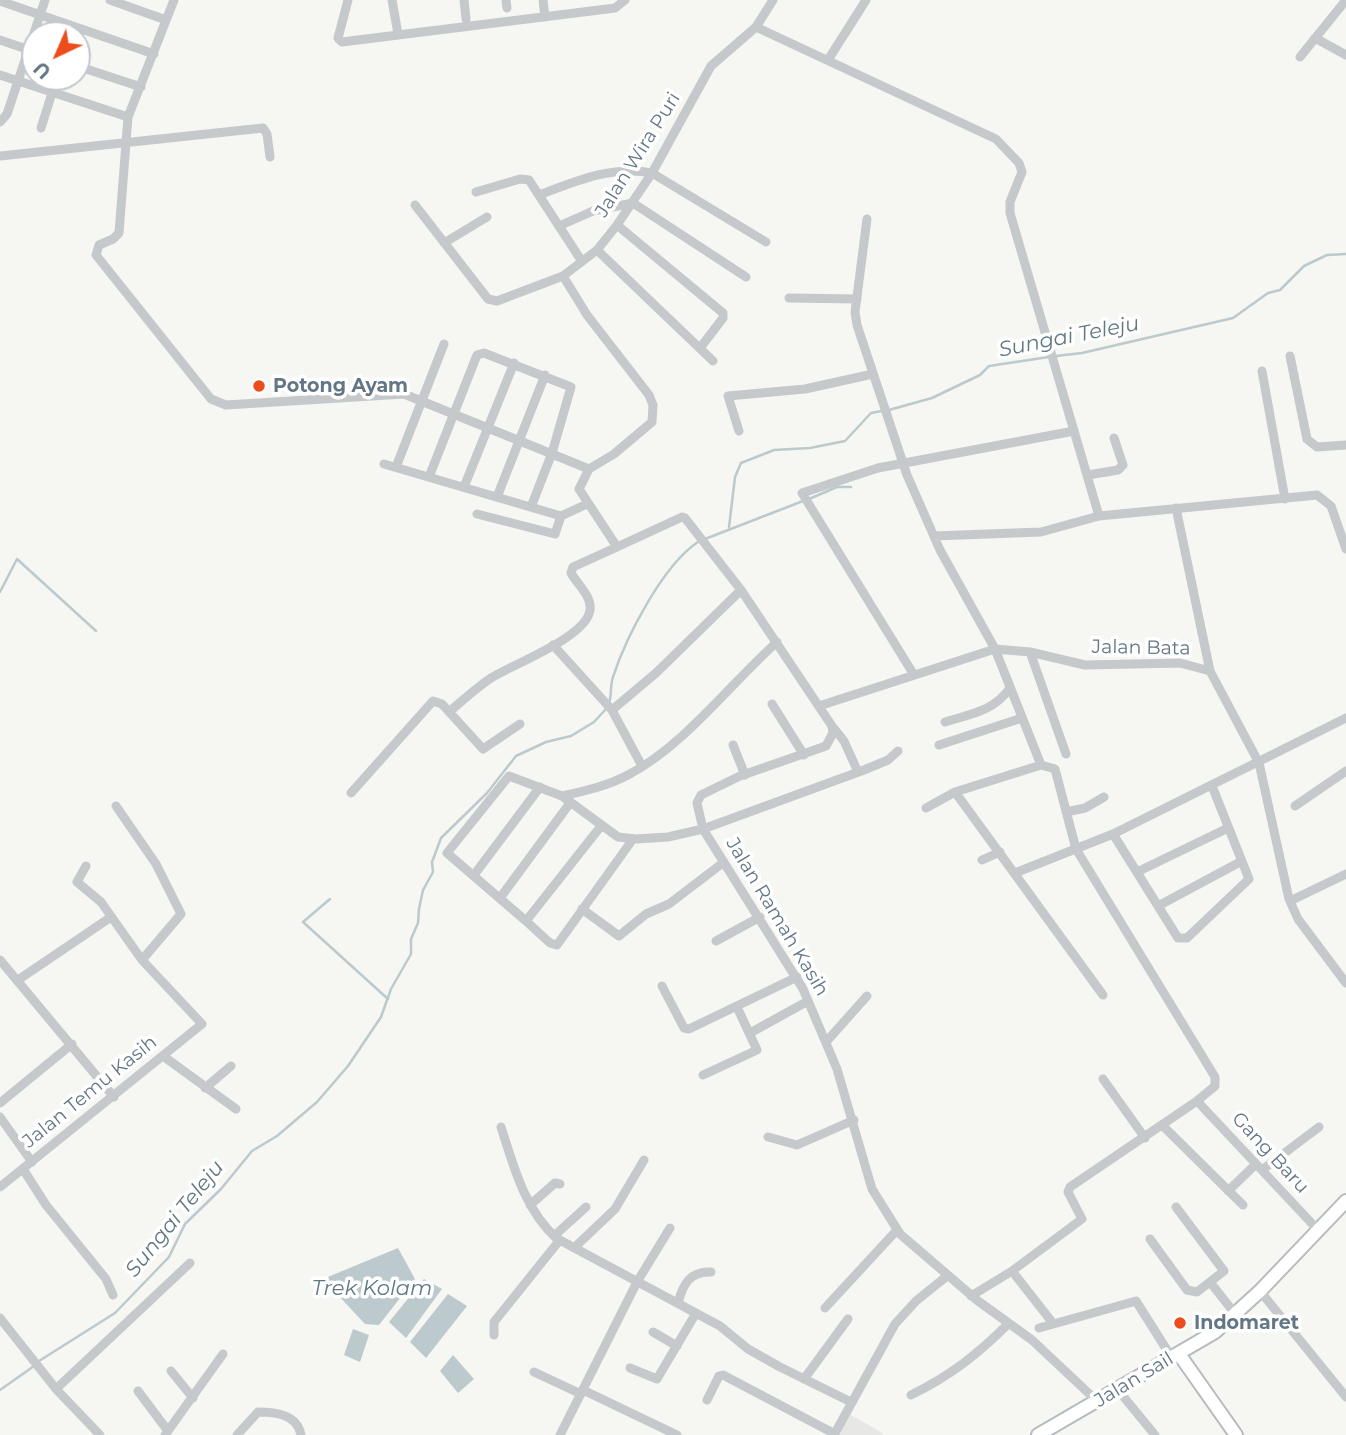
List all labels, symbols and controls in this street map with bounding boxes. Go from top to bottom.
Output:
north arrow [21,21,91,91]
text: U [29,57,56,84]
street label: Jalan Wira Puri [591,88,685,222]
water label: Sungai Teleju [997,311,1141,363]
place label: Potong Ayam [273,375,408,397]
marker: Potong Ayam [251,378,267,394]
street label: Jalan Bata [1091,636,1191,660]
street label: Jalan Ramah Kasih [721,834,833,1000]
street label: Jalan Temu Kasih [18,1031,162,1153]
street label: Gang Baru [1227,1108,1313,1198]
water label: Sungai Teleju [120,1156,230,1282]
water label: Trek Kolam [312,1276,432,1302]
place label: Indomaret [1194,1312,1299,1334]
marker: Indomaret [1172,1315,1188,1331]
street label: Jalan Sail [1090,1348,1178,1412]

